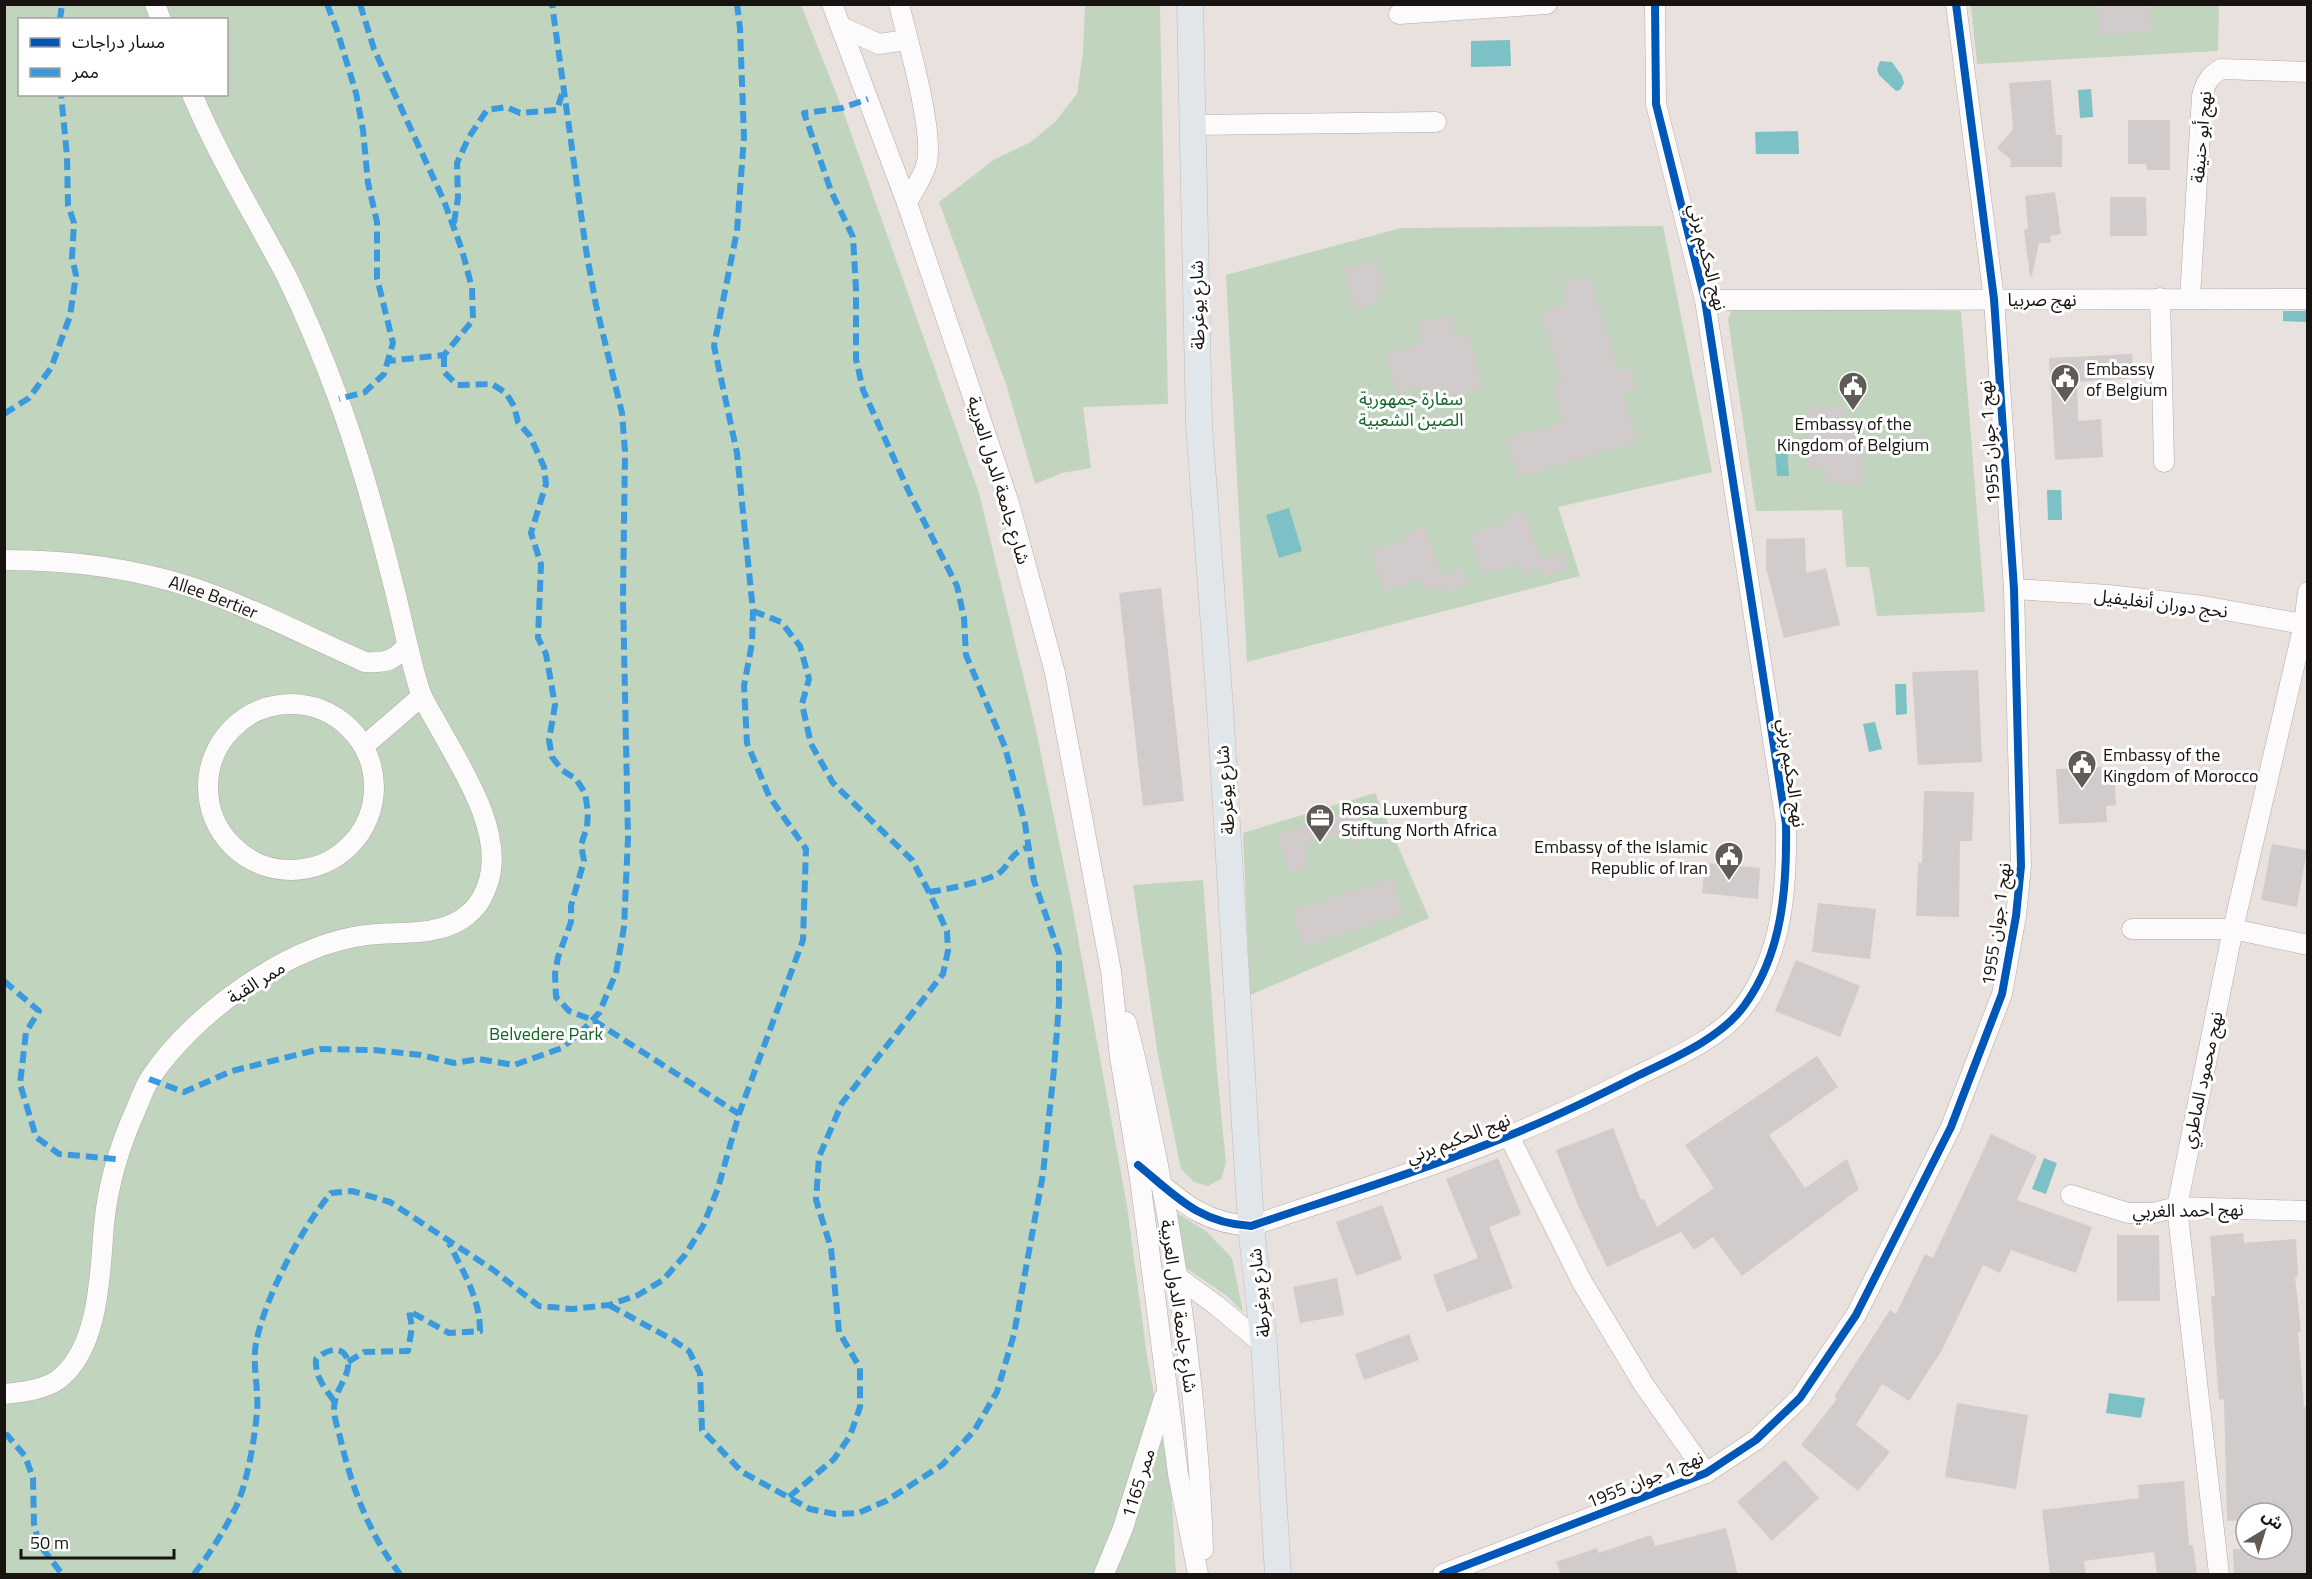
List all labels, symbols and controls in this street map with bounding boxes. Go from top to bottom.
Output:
legend [18,18,228,96]
text: مسار دراجات [72,28,165,55]
text: ممر [71,58,99,85]
street label: نهج أبو حنيفة [2184,90,2218,184]
street label: نهج الحكيم برني [1681,201,1734,313]
street label: شارع يوغرطة [1183,260,1212,350]
street label: نهج صربيا [2007,286,2077,313]
place label: Embassy of Belgium [2086,355,2168,403]
public building icon: Embassy of Belgium [2049,362,2081,404]
public building icon: Embassy of the Kingdom of Belgium [1837,370,1869,412]
street label: نهج 1 جوان 1955 [1971,379,2007,505]
park label: سفارة جمهورية الصين الشعبية [1358,385,1464,433]
street label: شارع جامعة الدول العربية [960,393,1037,568]
place label: Embassy of the Kingdom of Belgium [1777,410,1929,458]
street label: Allee Bertier [166,568,262,625]
street label: نحج دوران أنغليفيل [2093,581,2229,625]
street label: نهج الحكيم برني [1771,717,1813,829]
place label: Embassy of the Kingdom of Morocco [2103,741,2259,789]
street label: شارع يوغرطة [1208,744,1243,836]
public building icon: Embassy of the Kingdom of Morocco [2066,748,2098,790]
place label: Rosa Luxemburg Stiftung North Africa [1341,795,1497,843]
office icon: Rosa Luxemburg Stiftung North Africa [1304,802,1336,844]
place label: Embassy of the Islamic Republic of Iran [1534,833,1708,881]
public building icon: Embassy of the Islamic Republic of Iran [1713,840,1745,882]
street label: نهج 1 جوان 1955 [1974,861,2018,987]
street label: ممر القبة [222,954,290,1010]
street label: نهج محمود الماطري [2174,1009,2230,1151]
park label: Belvedere Park [489,1020,603,1047]
street label: نهج الحكيم برني [1402,1106,1514,1170]
street label: نهج احمد الغربي [2132,1196,2244,1225]
street label: شارع جامعة الدول العربية [1152,1218,1205,1395]
street label: شارع يوغرطة [1241,1247,1278,1339]
street label: نهج 1 جوان 1955 [1583,1443,1707,1515]
street label: ممر 1165 [1114,1445,1162,1521]
north arrow [2234,1501,2294,1561]
text: ش [2257,1503,2289,1535]
scale bar [21,1522,174,1560]
text: 50 m [30,1529,69,1556]

